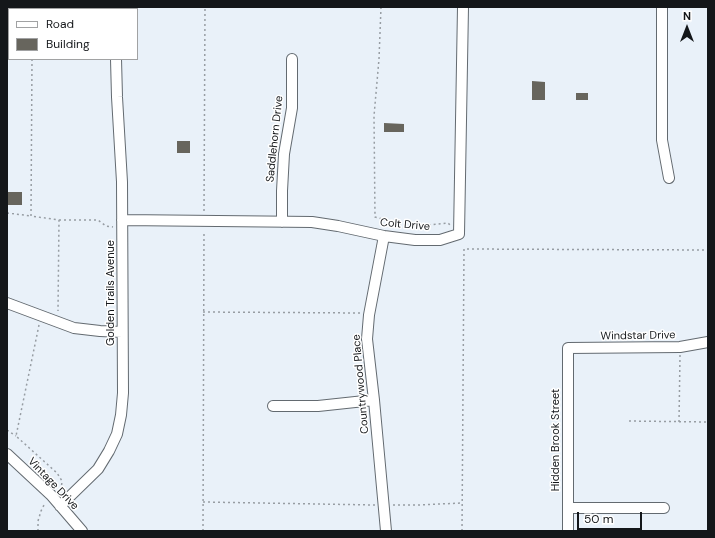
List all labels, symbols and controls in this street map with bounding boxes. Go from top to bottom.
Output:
legend [8,8,138,60]
north arrow [667,8,707,48]
text: N [683,9,691,23]
text: Road [46,16,74,32]
text: Building [46,36,90,52]
street label: Saddlehorn Drive [264,95,286,183]
street label: Colt Drive [379,216,431,234]
street label: Golden Trails Avenue [104,240,118,346]
street label: Windstar Drive [600,329,676,343]
street label: Countrywood Place [350,334,372,434]
street label: Hidden Brook Street [549,389,563,491]
street label: Vintage Drive [25,455,81,513]
scale bar [579,504,644,530]
text: 50 m [584,511,613,527]

